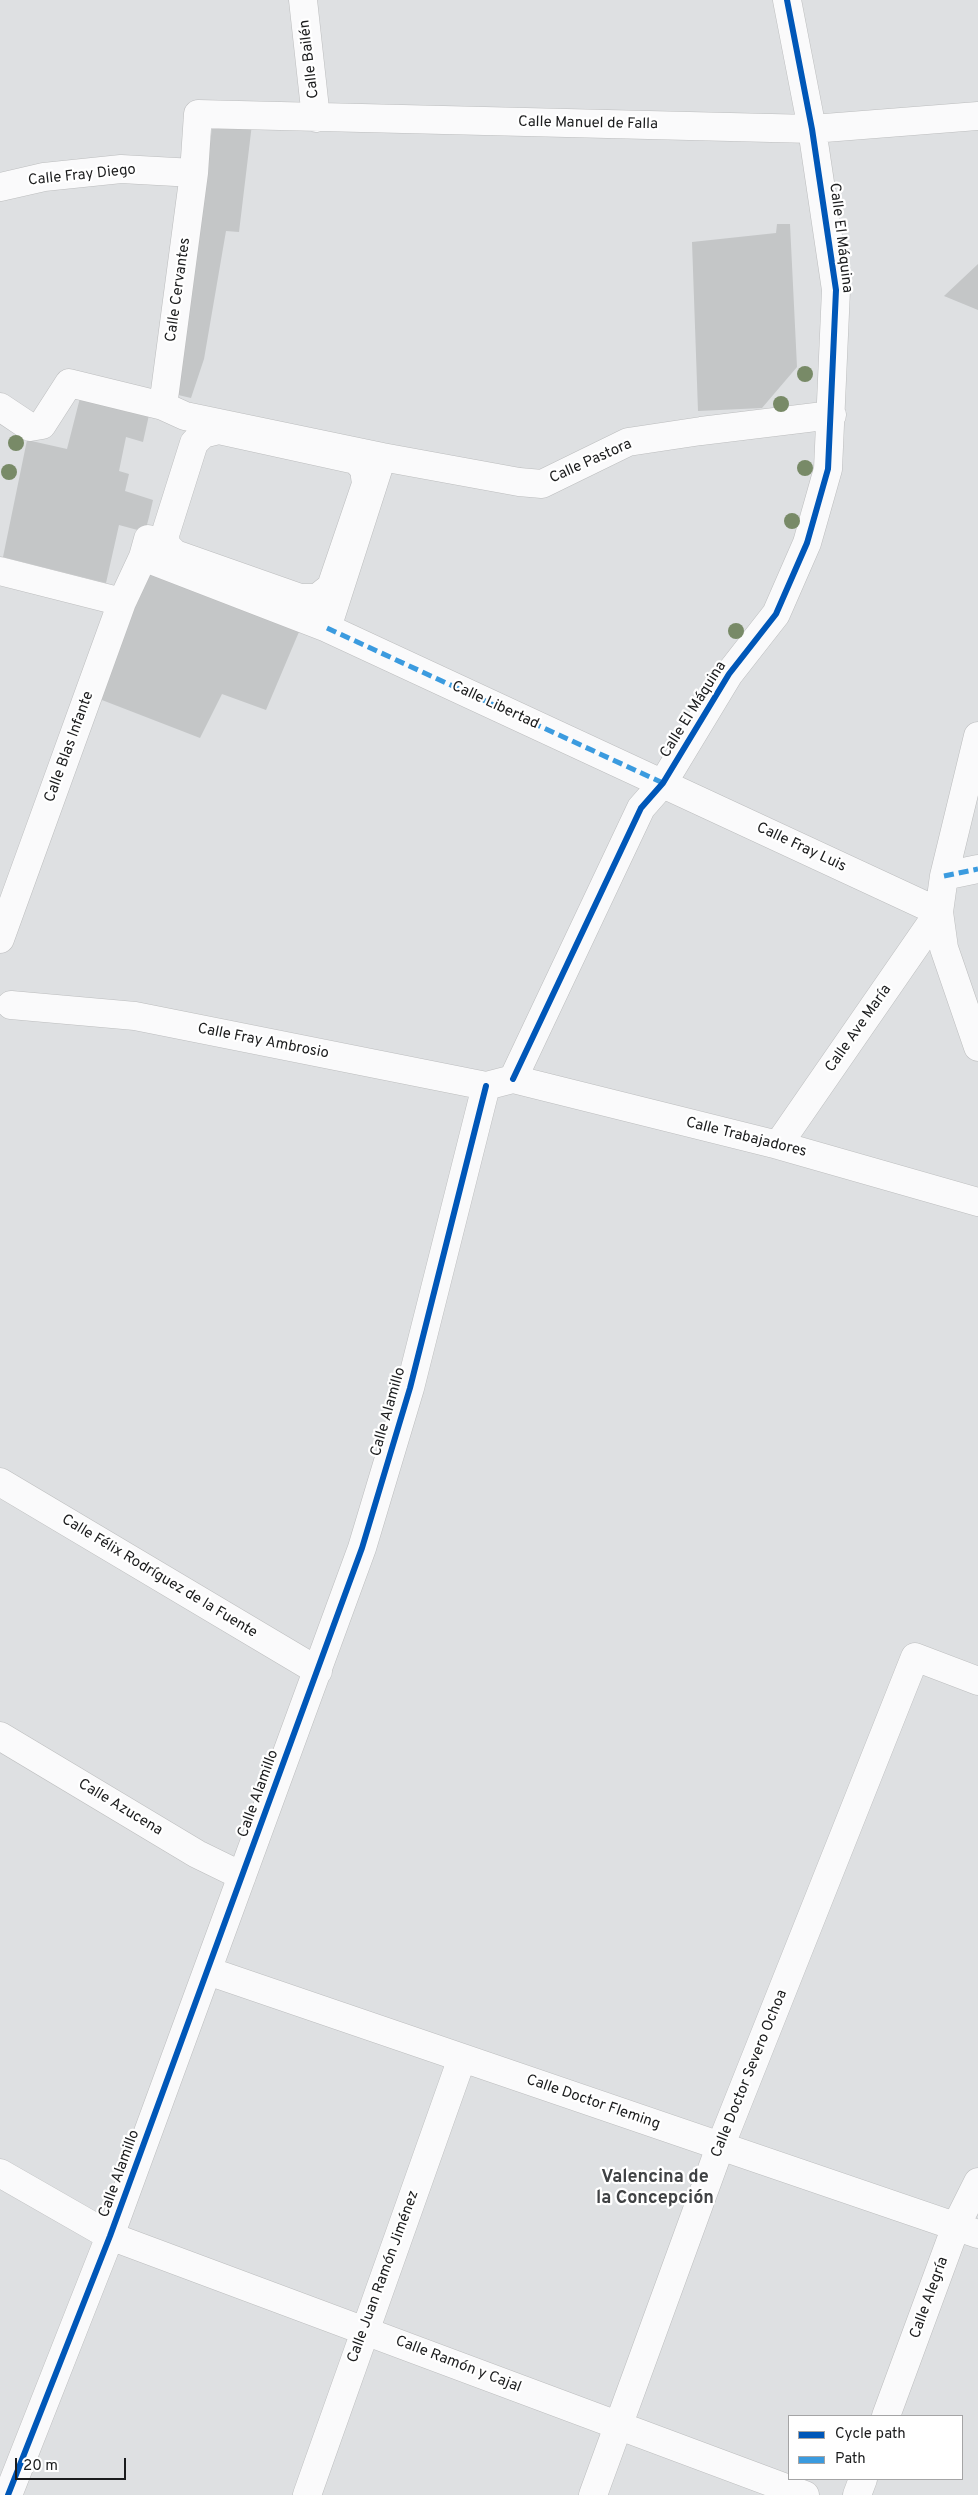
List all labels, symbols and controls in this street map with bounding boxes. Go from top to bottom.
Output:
street label: Calle Bailén [296,19,324,99]
street label: Calle Manuel de Falla [518,114,658,134]
street label: Calle Fray Diego [27,161,137,191]
street label: Calle El Máquina [824,182,856,294]
street label: Calle Cervantes [163,237,195,343]
street label: Calle Pastora [547,436,635,488]
street label: Calle El Máquina [657,658,731,762]
street label: Calle Libertad [448,678,542,734]
street label: Calle Blas Infante [42,689,98,805]
street label: Calle Fray Luis [753,819,849,877]
street label: Calle Ave María [822,982,896,1076]
street label: Calle Fray Ambrosio [196,1020,330,1064]
street label: Calle Trabajadores [684,1114,808,1162]
street label: Calle Alamillo [368,1365,410,1459]
street label: Calle Félix Rodríguez de la Fuente [58,1511,260,1643]
street label: Calle Alamillo [235,1748,283,1840]
street label: Calle Azucena [74,1776,166,1840]
street label: Calle Doctor Severo Ochoa [708,1987,792,2161]
street label: Calle Doctor Fleming [524,2072,662,2134]
street label: Calle Alamillo [96,2128,144,2220]
district label: Valencina de la Concepción [596,2167,714,2210]
street label: Calle Juan Ramón Jiménez [344,2188,424,2366]
street label: Calle Alegría [907,2255,953,2341]
street label: Calle Ramón y Cajal [393,2333,523,2397]
legend [788,2415,963,2480]
text: Cycle path [835,2425,906,2444]
scale bar [18,2448,129,2480]
text: Path [835,2450,866,2469]
text: 20 m [23,2457,58,2476]

